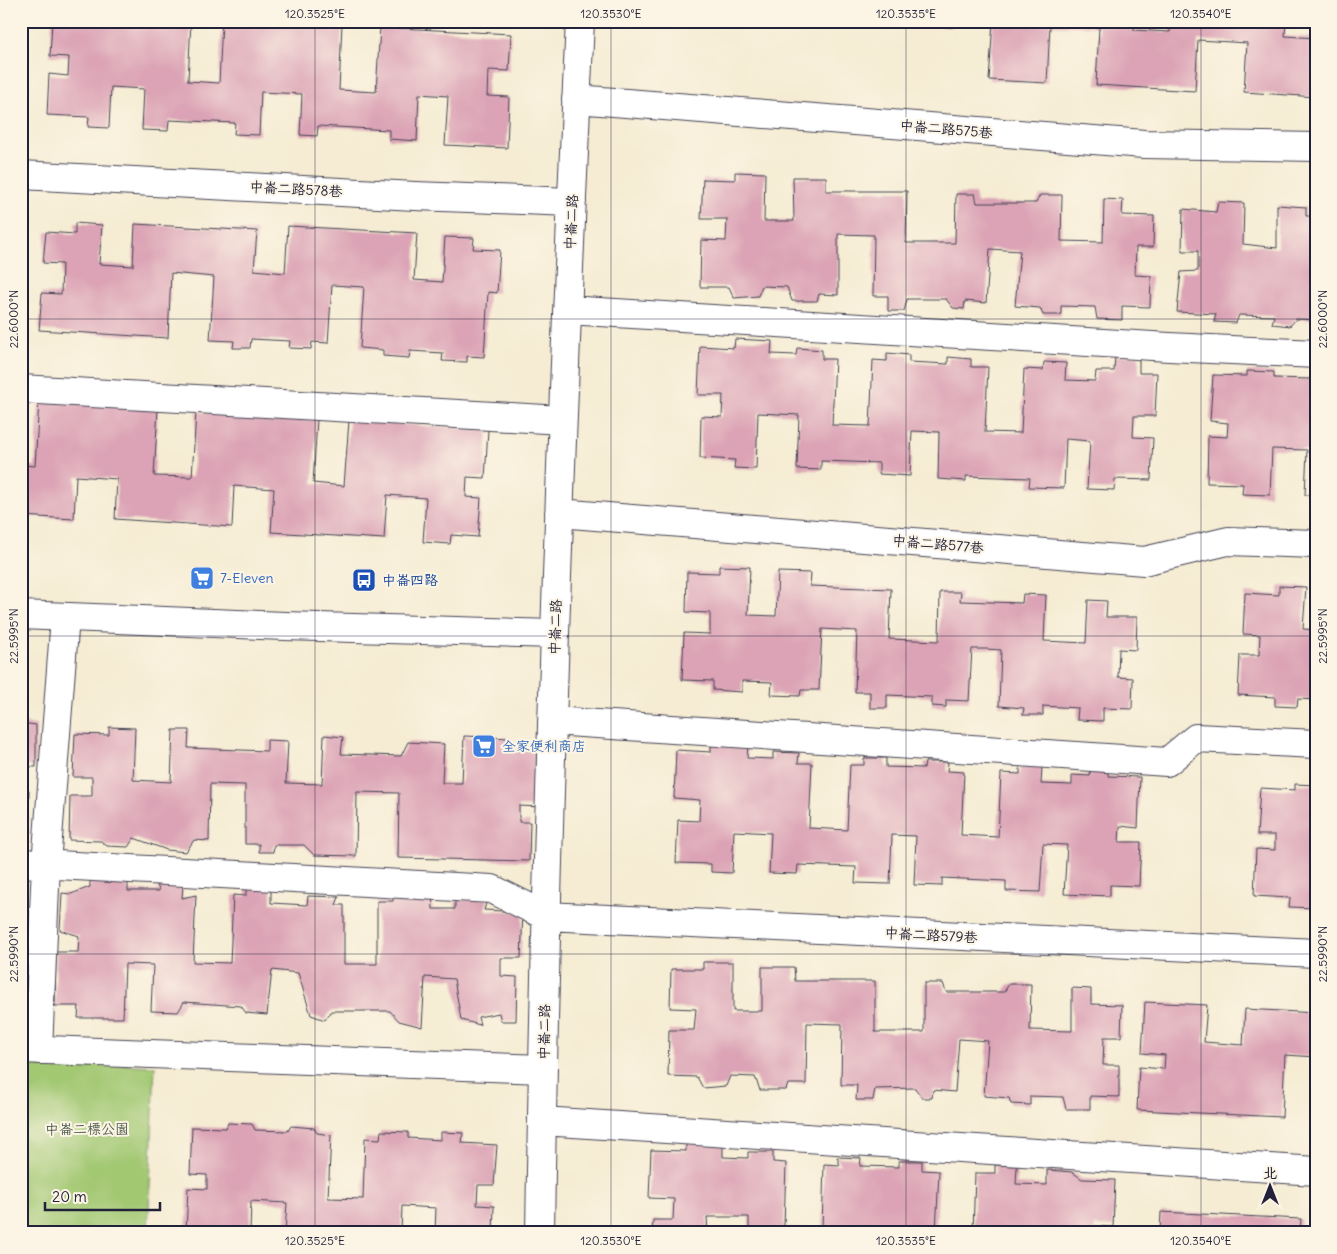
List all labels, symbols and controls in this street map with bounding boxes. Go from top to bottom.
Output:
text: 120.3525°E [285,6,345,21]
text: 120.3530°E [580,6,642,21]
text: 120.3535°E [876,6,936,21]
text: 120.3540°E [1170,6,1232,21]
street label: 中崙二路575巷 [899,116,994,142]
street label: 中崙二路578巷 [249,178,344,200]
street label: 中崙二路 [561,194,581,250]
text: 22.6000°N [6,290,21,348]
text: 22.6000°N [1315,290,1330,348]
street label: 中崙二路577巷 [891,531,985,557]
supermarket icon: 7-Eleven [189,565,215,591]
bus stop icon: 中崙四路 [351,567,377,593]
place label: 7-Eleven [220,569,274,587]
place label: 中崙四路 [382,571,438,589]
street label: 中崙二路 [545,599,565,655]
text: 22.5995°N [6,608,21,664]
text: 22.5995°N [1315,608,1330,664]
supermarket icon: 全家便利商店 [471,733,497,759]
place label: 全家便利商店 [502,737,586,755]
street label: 中崙二路579巷 [884,924,979,946]
text: 22.5990°N [6,926,21,982]
text: 22.5990°N [1315,926,1330,982]
street label: 中崙二路 [535,1004,553,1060]
park label: 中崙二標公園 [45,1120,129,1138]
north arrow [1244,1162,1294,1212]
text: 北 [1263,1164,1277,1182]
scale bar [45,1179,160,1211]
text: 20 m [52,1187,87,1206]
text: 120.3525°E [285,1233,345,1248]
text: 120.3530°E [580,1233,642,1248]
text: 120.3535°E [876,1233,936,1248]
text: 120.3540°E [1170,1233,1232,1248]

